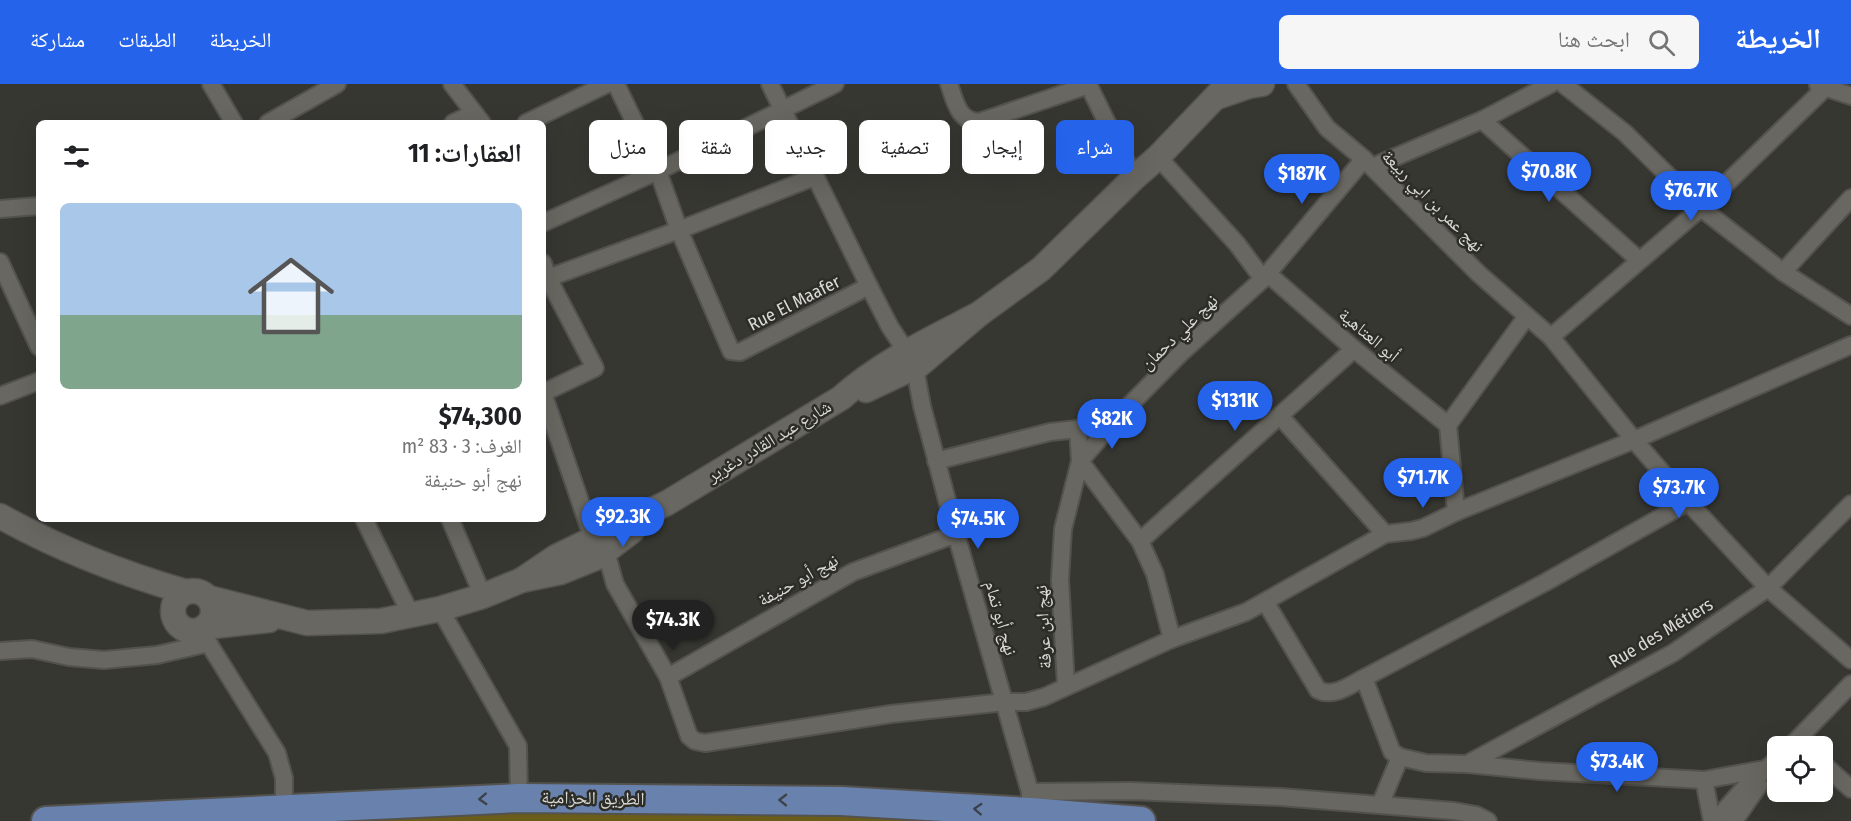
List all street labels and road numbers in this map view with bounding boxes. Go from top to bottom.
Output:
street label: نهج عمر بن ابي ربيعة [1375,145,1489,259]
street label: Rue El Maafer [744,270,844,336]
street label: نهج علي دحمان [1136,289,1225,377]
street label: أبو العتاهية [1334,303,1404,367]
street label: شارع عبد القادر دغرير [702,395,835,487]
street label: نهج أبو حنيفة [754,549,842,612]
street label: نهج أبو تمام [979,578,1022,658]
street label: نهج ابن عرفة [1030,584,1057,670]
street label: Rue des Métiers [1605,593,1717,673]
street label: الطريق الحزامية [541,786,645,810]

